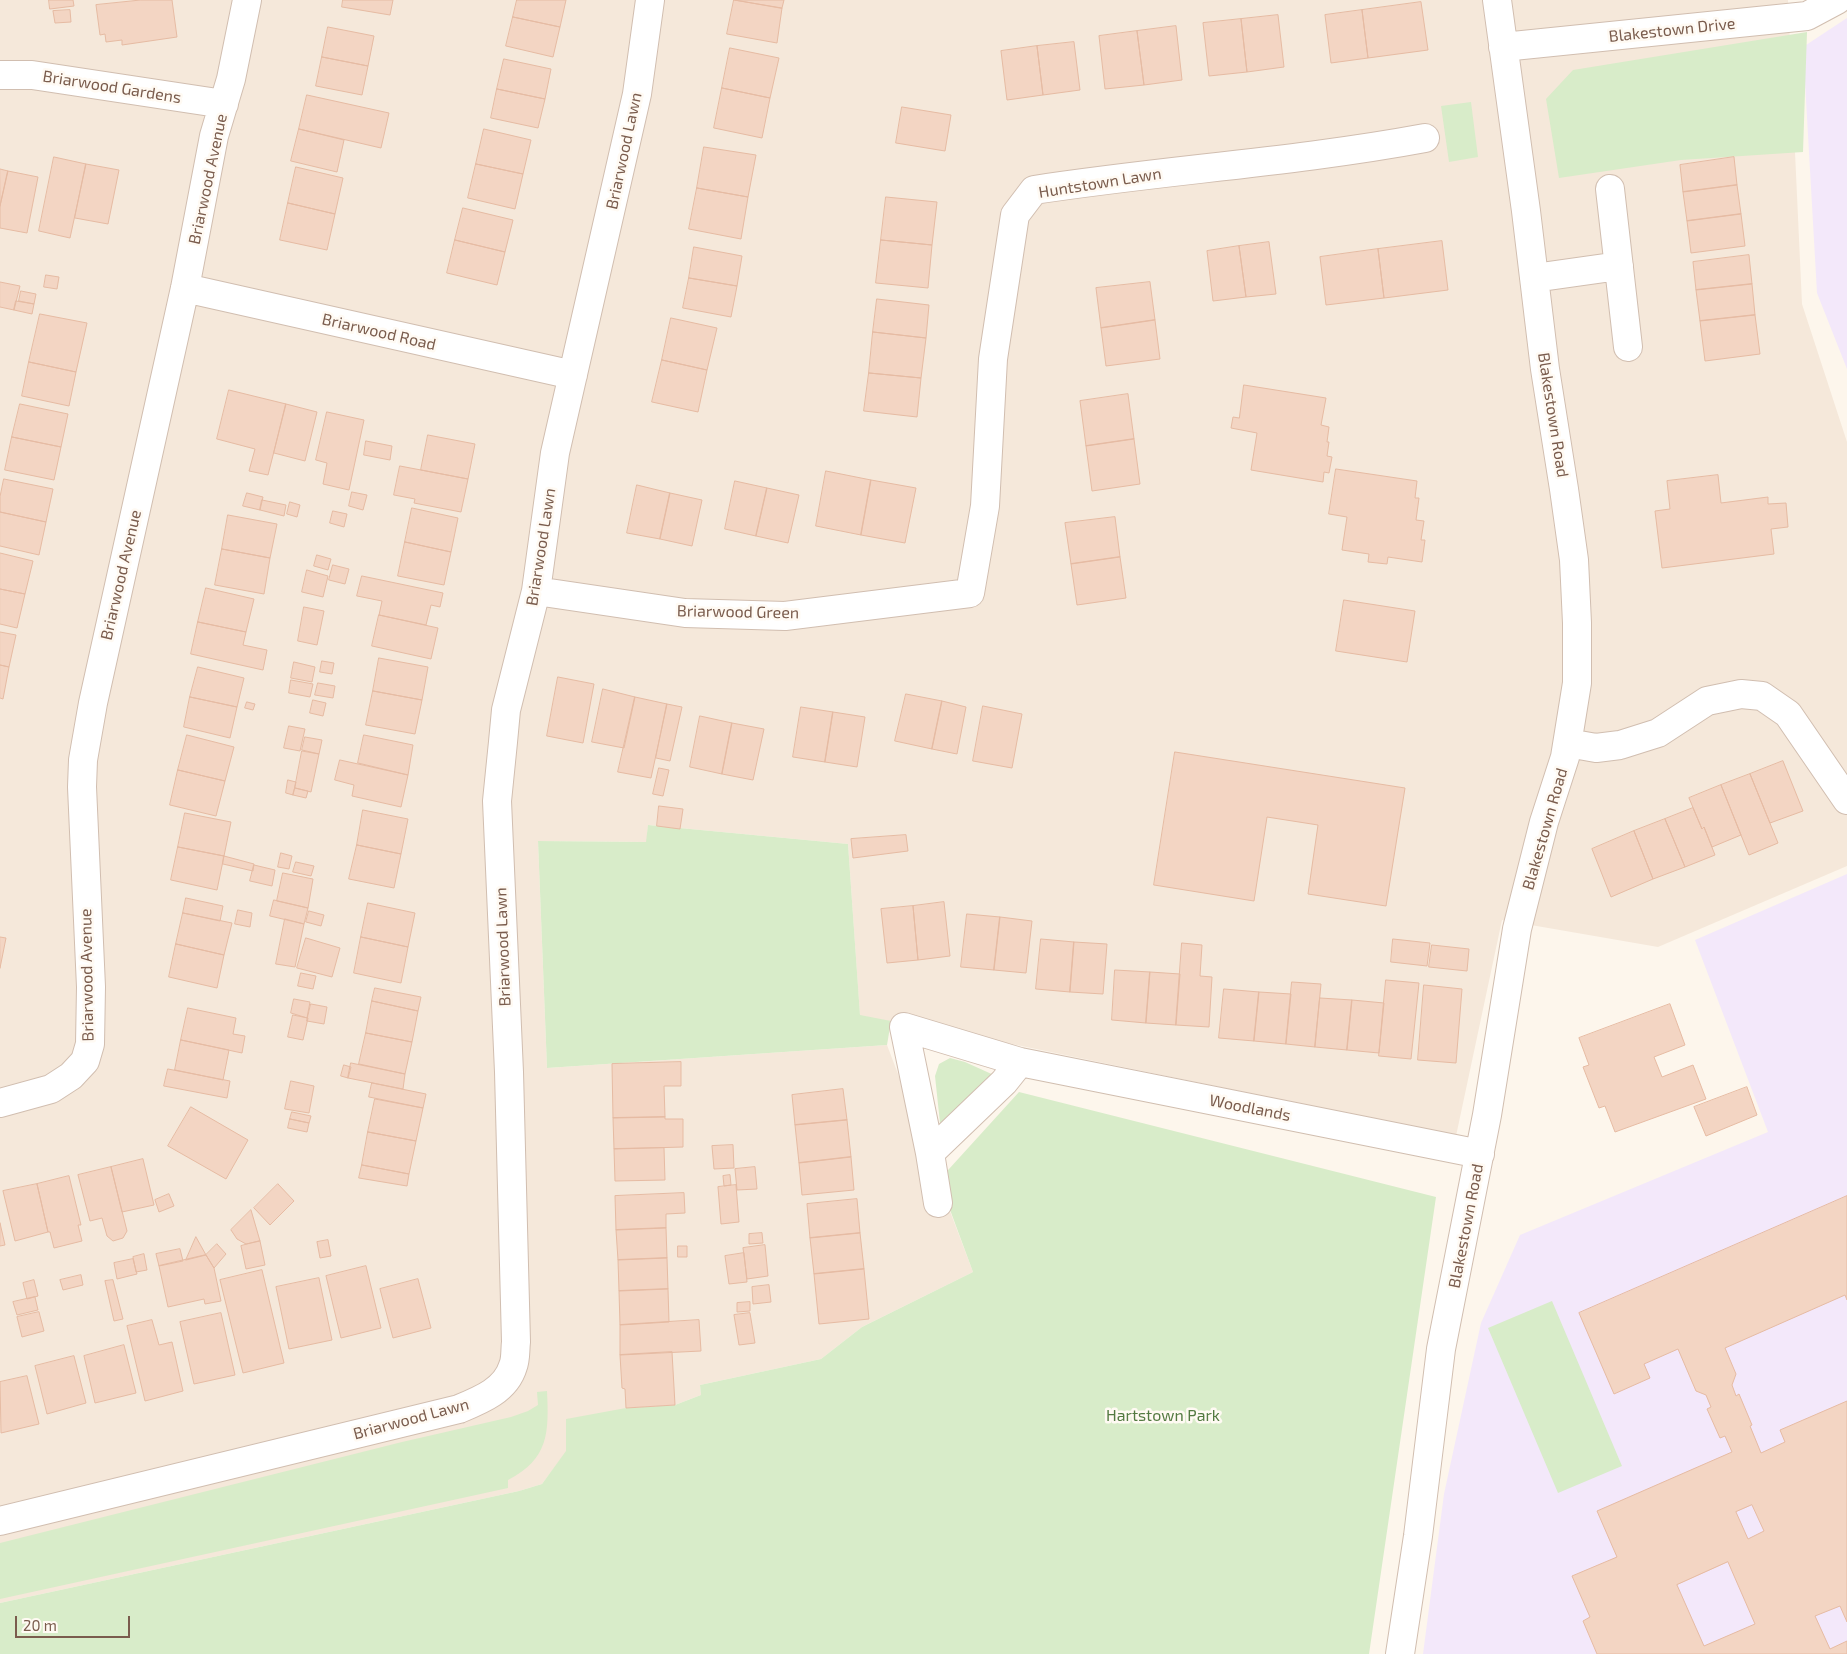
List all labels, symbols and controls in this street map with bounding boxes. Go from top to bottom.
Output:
street label: Blakestown Drive [1608,14,1736,46]
street label: Briarwood Gardens [41,67,183,107]
street label: Briarwood Lawn [602,91,646,211]
street label: Briarwood Avenue [185,112,231,246]
street label: Huntstown Lawn [1037,164,1163,202]
street label: Briarwood Road [320,310,438,354]
street label: Blakestown Road [1534,351,1572,479]
street label: Briarwood Lawn [522,487,560,607]
street label: Briarwood Avenue [97,508,145,642]
street label: Briarwood Green [677,601,799,623]
street label: Blakestown Road [1518,766,1572,892]
street label: Briarwood Lawn [491,887,515,1007]
street label: Briarwood Avenue [76,908,98,1042]
street label: Woodlands [1208,1091,1292,1125]
street label: Blakestown Road [1445,1162,1487,1290]
street label: Briarwood Lawn [351,1394,471,1444]
park label: Hartstown Park [1106,1406,1220,1426]
scale bar [18,1606,132,1638]
text: 20 m [23,1616,57,1634]

